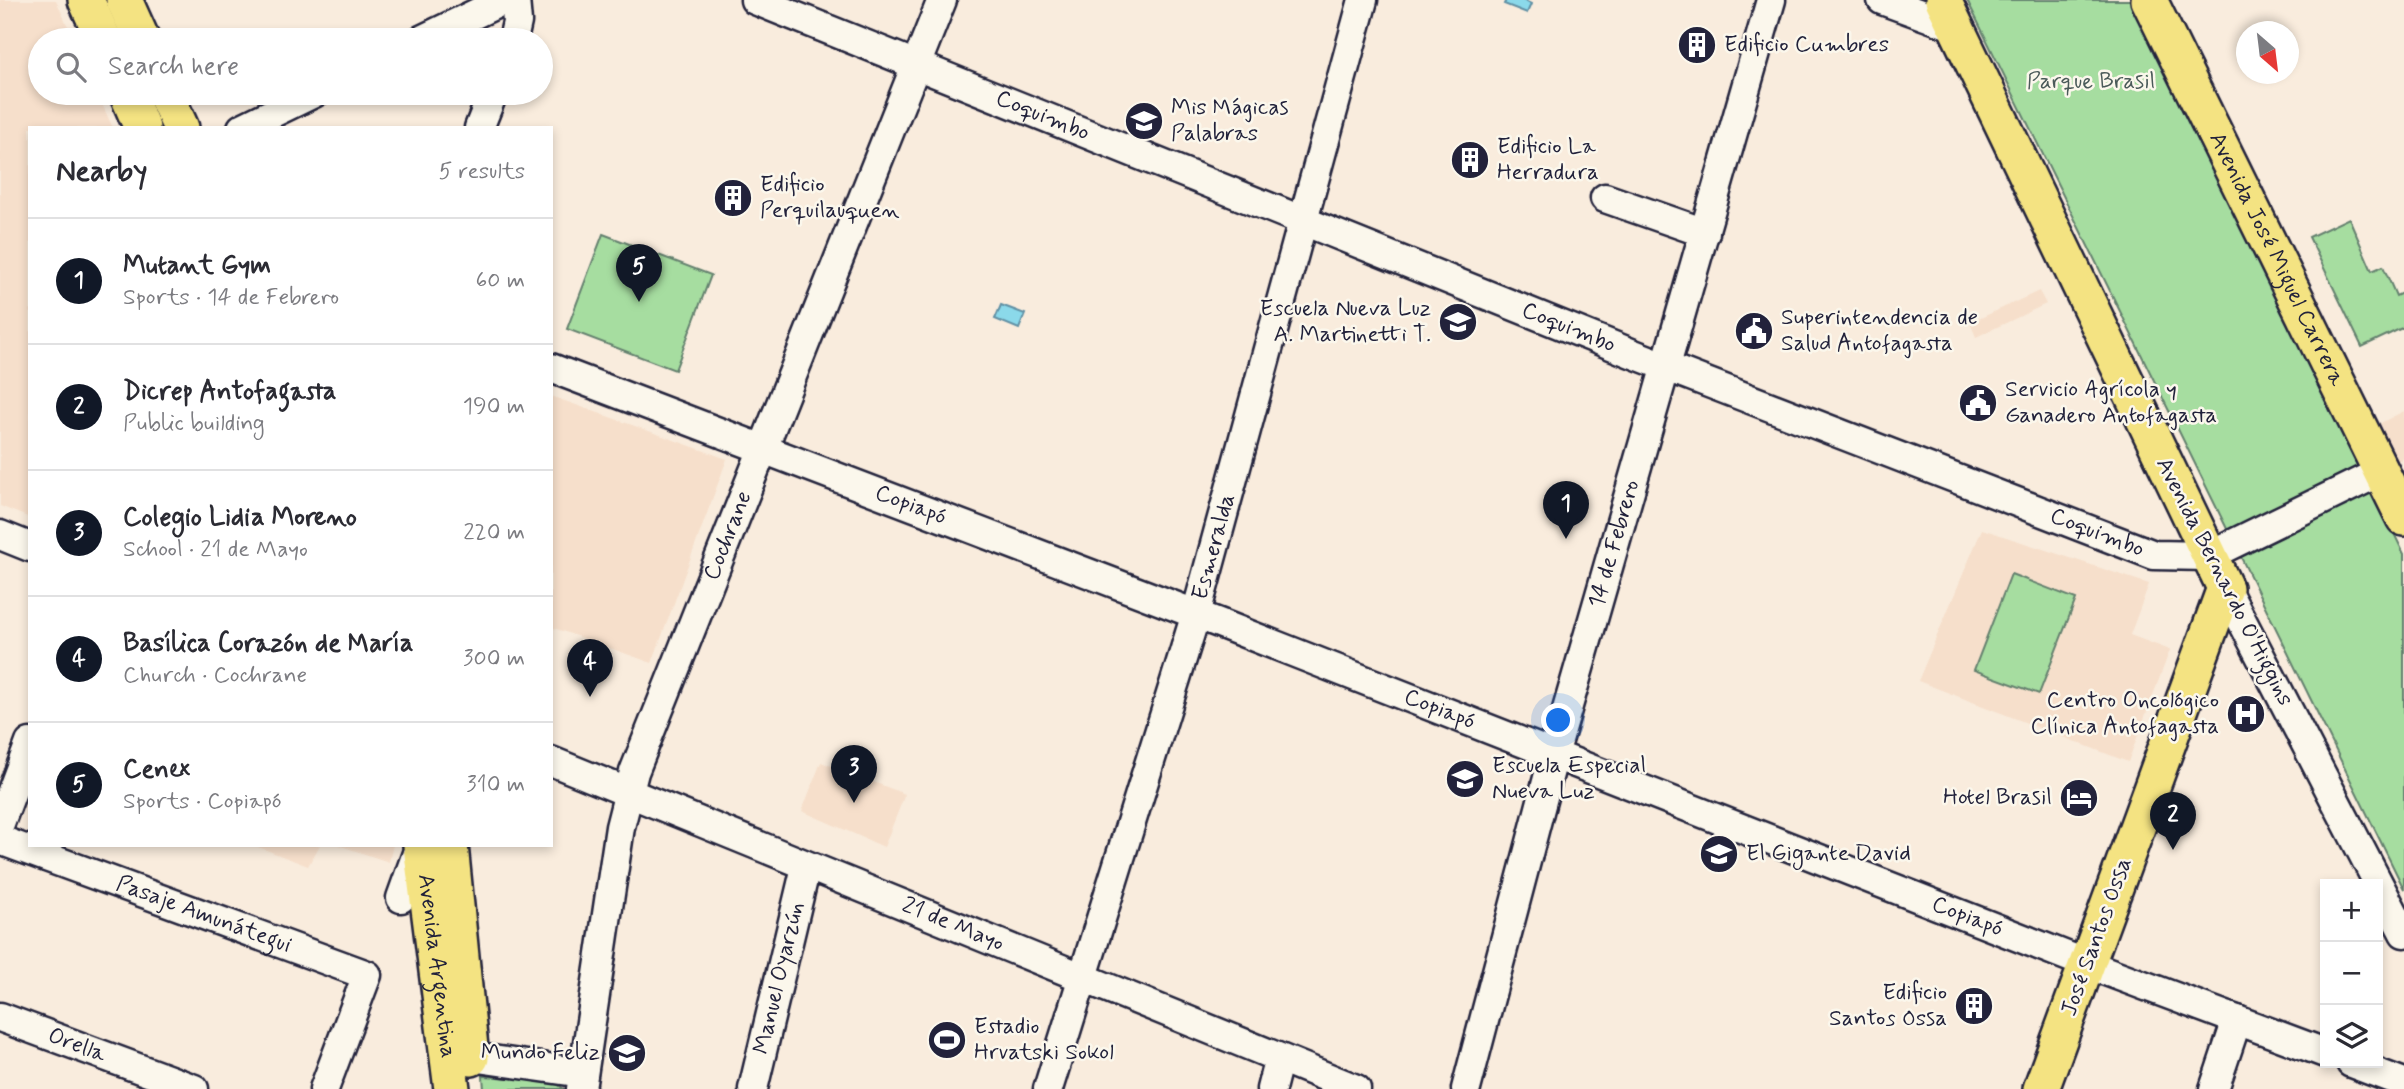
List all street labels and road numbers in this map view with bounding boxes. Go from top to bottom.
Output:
street label: Coquimbo [991,83,1094,148]
street label: Avenida José Miguel Carrera [2202,127,2352,391]
street label: Coquimbo [1517,295,1620,360]
street label: Avenida Bernardo O'Higgins [2146,453,2300,712]
street label: 14 de Febrero [1582,476,1647,611]
street label: Copiapó [871,478,951,533]
street label: Cochrane [697,487,760,585]
street label: Esmeralda [1185,490,1243,603]
street label: Coquimbo [2046,501,2148,565]
street label: Copiapó [1399,682,1480,737]
street label: José Santos Ossa [2054,854,2140,1020]
street label: Pasaje Amunátegui [112,869,296,961]
street label: Avenida Argentina [410,872,463,1060]
street label: Copiapó [1927,889,2007,945]
street label: 21 de Mayo [897,891,1009,959]
street label: Manuel Oyarzún [747,899,812,1057]
street label: Orella [44,1021,110,1070]

